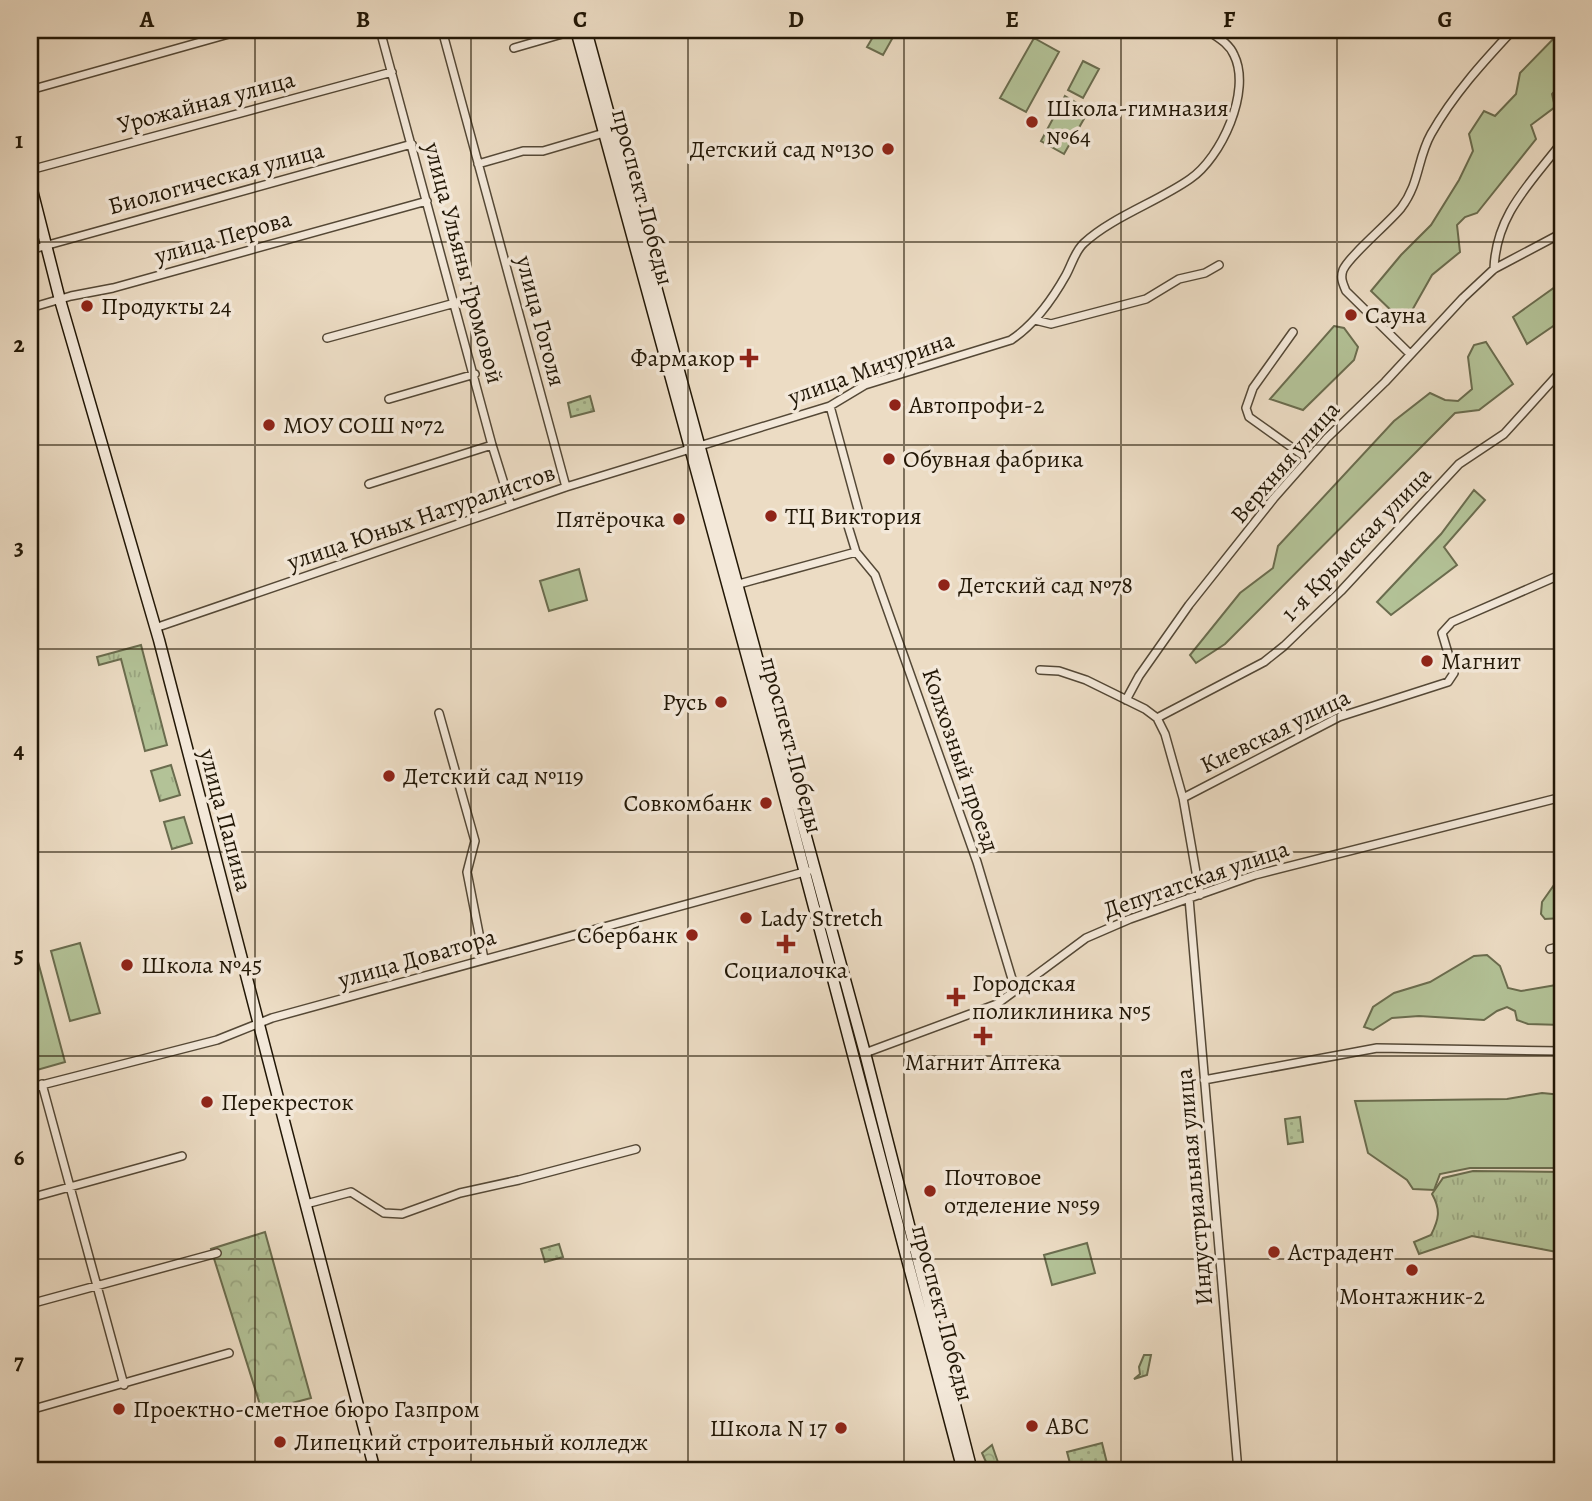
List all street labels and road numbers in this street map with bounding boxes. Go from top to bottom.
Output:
street label: Урожайная улица [114,63,298,141]
street label: проспект Победы [604,105,682,289]
street label: Биологическая улица [105,134,327,222]
street label: улица Ульяны Громовой [416,138,512,387]
street label: улица Перова [150,202,295,272]
street label: улица Гоголя [508,251,574,390]
street label: улица Мичурина [783,323,958,413]
street label: Верхняя улица [1223,394,1347,530]
street label: улица Юных Натуралистов [282,456,559,578]
street label: 1-я Крымская улица [1274,460,1438,628]
street label: проспект Победы [753,653,831,837]
street label: Колхозный проезд [915,664,1007,856]
street label: Киевская улица [1195,681,1355,781]
street label: улица Папина [191,744,260,895]
street label: Депутатская улица [1099,832,1293,926]
street label: улица Доватора [334,920,499,996]
street label: Индустриальная улица [1168,1067,1220,1307]
street label: проспект Победы [904,1221,982,1405]

